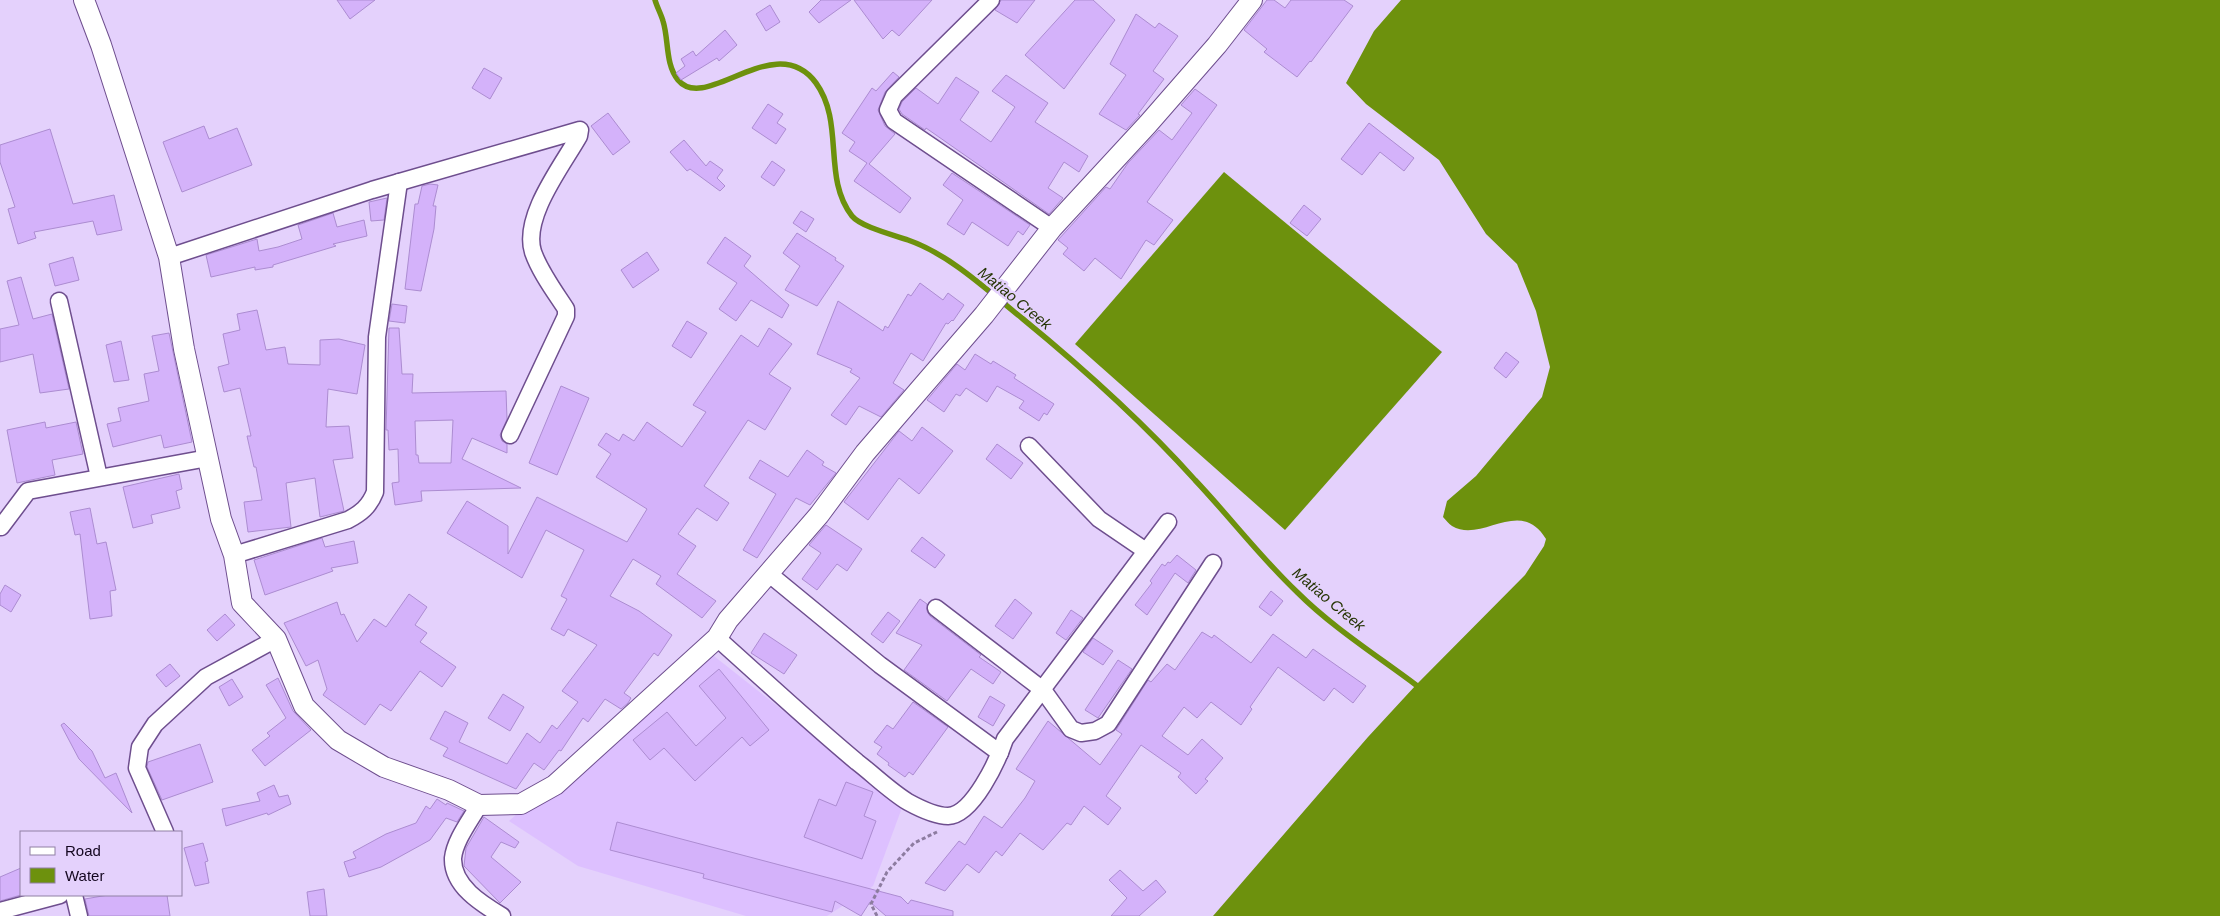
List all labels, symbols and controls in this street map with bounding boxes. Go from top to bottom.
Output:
water label: Matiao Creek [975,263,1056,334]
water label: Matiao Creek [1289,564,1370,635]
legend [20,831,182,896]
text: Road [65,842,101,859]
text: Water [65,867,104,884]

